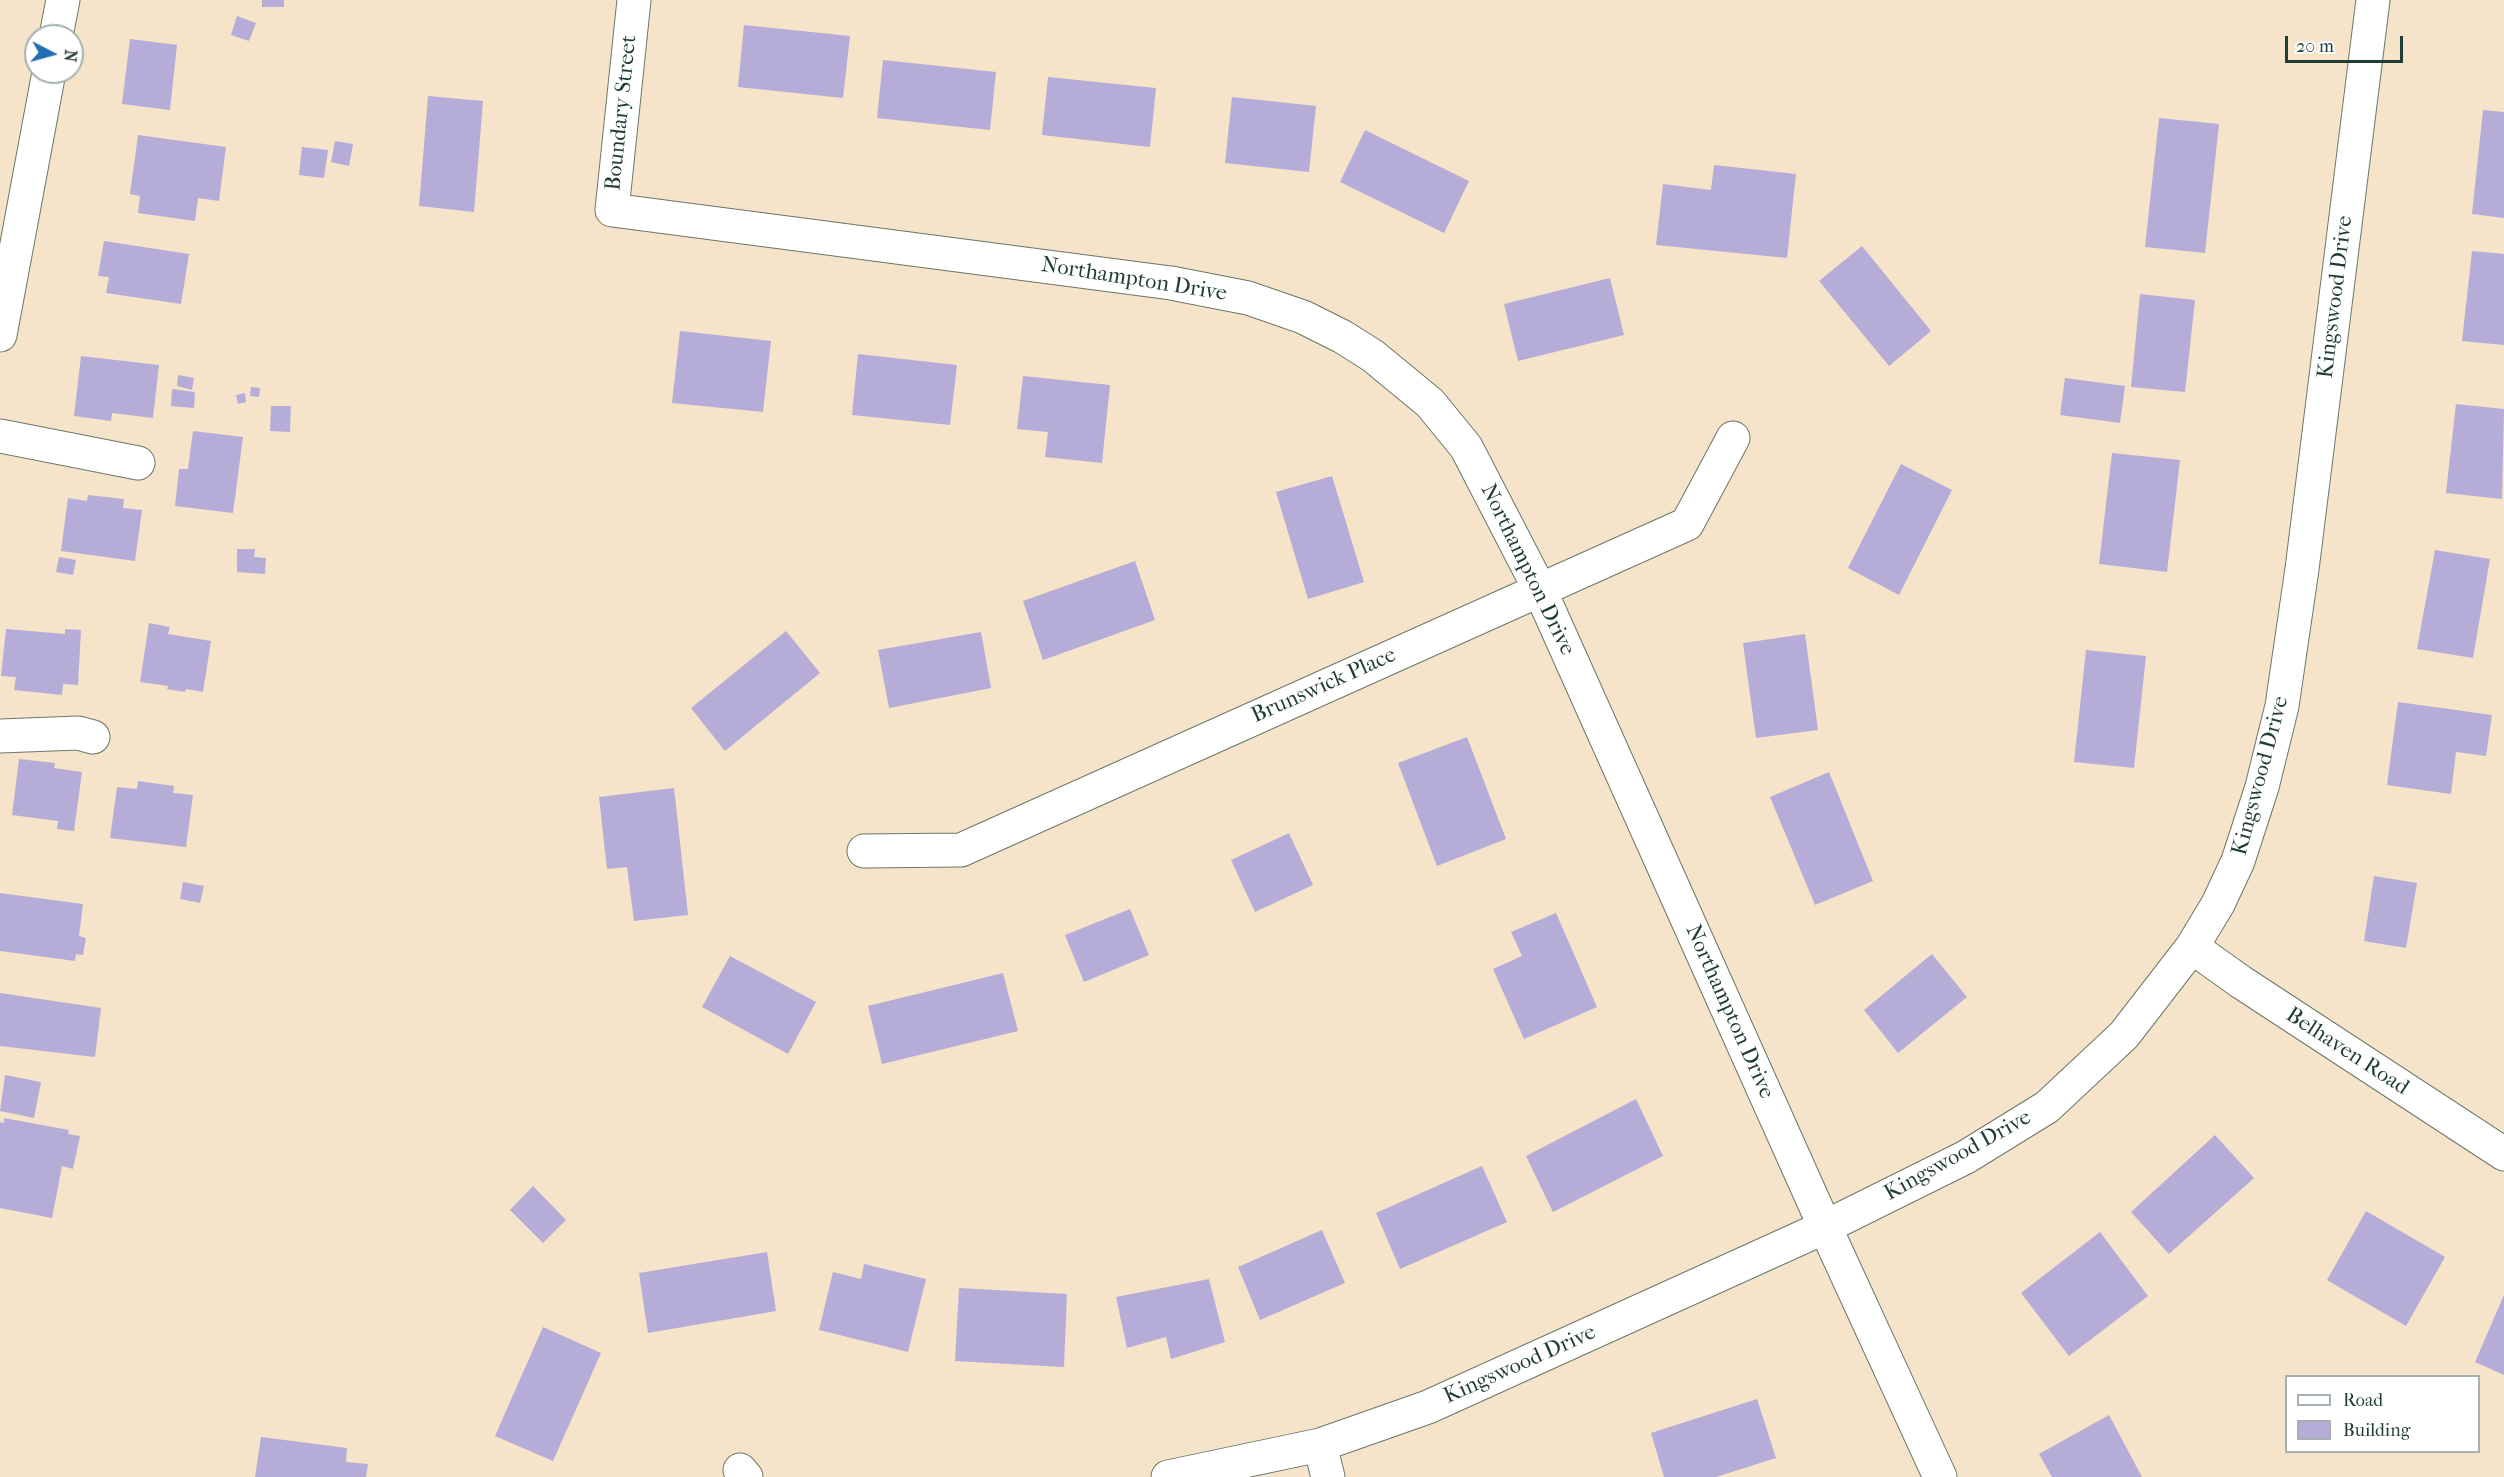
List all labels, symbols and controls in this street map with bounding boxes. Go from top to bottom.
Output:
north arrow [24,24,84,84]
scale bar [2288,24,2406,62]
street label: Boundary Street [601,34,643,192]
text: 20 m [2296,36,2334,57]
text: N [60,49,80,63]
street label: Kingswood Drive [2313,214,2359,380]
street label: Northampton Drive [1039,252,1229,308]
street label: Northampton Drive [1474,480,1580,660]
street label: Brunswick Place [1248,642,1400,730]
street label: Kingswood Drive [2227,693,2295,859]
street label: Northampton Drive [1679,921,1779,1103]
street label: Belhaven Road [2281,1002,2413,1102]
street label: Kingswood Drive [1880,1105,2036,1207]
street label: Kingswood Drive [1440,1320,1600,1410]
legend [2285,1375,2480,1453]
text: Road [2343,1390,2383,1411]
text: Building [2343,1420,2410,1441]

